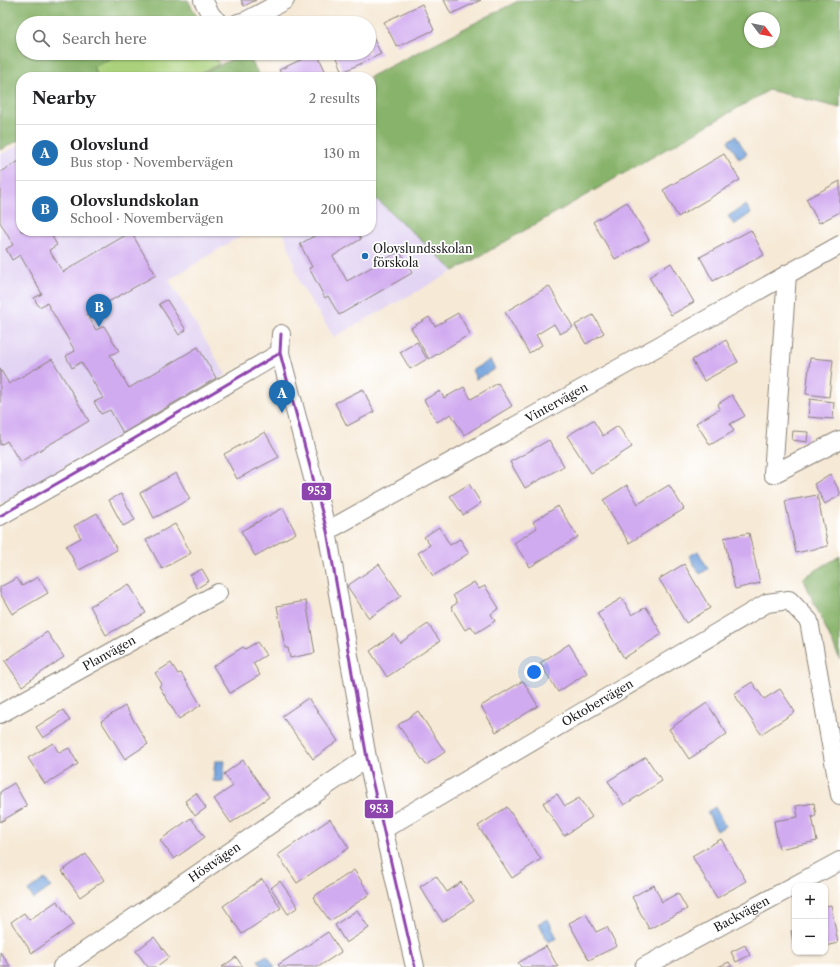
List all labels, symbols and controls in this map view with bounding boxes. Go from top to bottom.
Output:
north arrow [744,12,780,48]
search box [16,16,376,60]
icon: search [30,27,52,49]
text: Search here [62,29,147,48]
text: Nearby [32,88,96,108]
text: 2 results [309,90,360,106]
text: Olovslund [70,135,149,154]
text: A [40,145,50,161]
text: 130 m [324,145,360,161]
text: Bus stop · Novembervägen [70,154,233,170]
text: Olovslundskolan [70,191,199,210]
text: B [40,201,50,217]
text: 200 m [320,201,360,217]
text: School · Novembervägen [70,210,224,226]
place label: Olovslundsskolan förskola [373,241,473,270]
marker: Olovslundsskolan förskola [360,251,370,261]
pin: B [86,294,112,327]
street label: Vintervägen [522,379,591,426]
pin: A [269,380,295,413]
line badge: 953 [301,482,332,501]
text: 953 [308,484,326,498]
street label: Planvägen [80,632,139,674]
your location [524,662,544,682]
street label: Oktobervägen [559,675,636,729]
line badge: 953 [364,799,394,819]
text: 953 [370,802,388,816]
street label: Höstvägen [185,839,244,885]
map controls [792,883,828,955]
button: + [792,883,828,919]
street label: Backvägen [711,892,772,935]
button: − [792,919,828,955]

